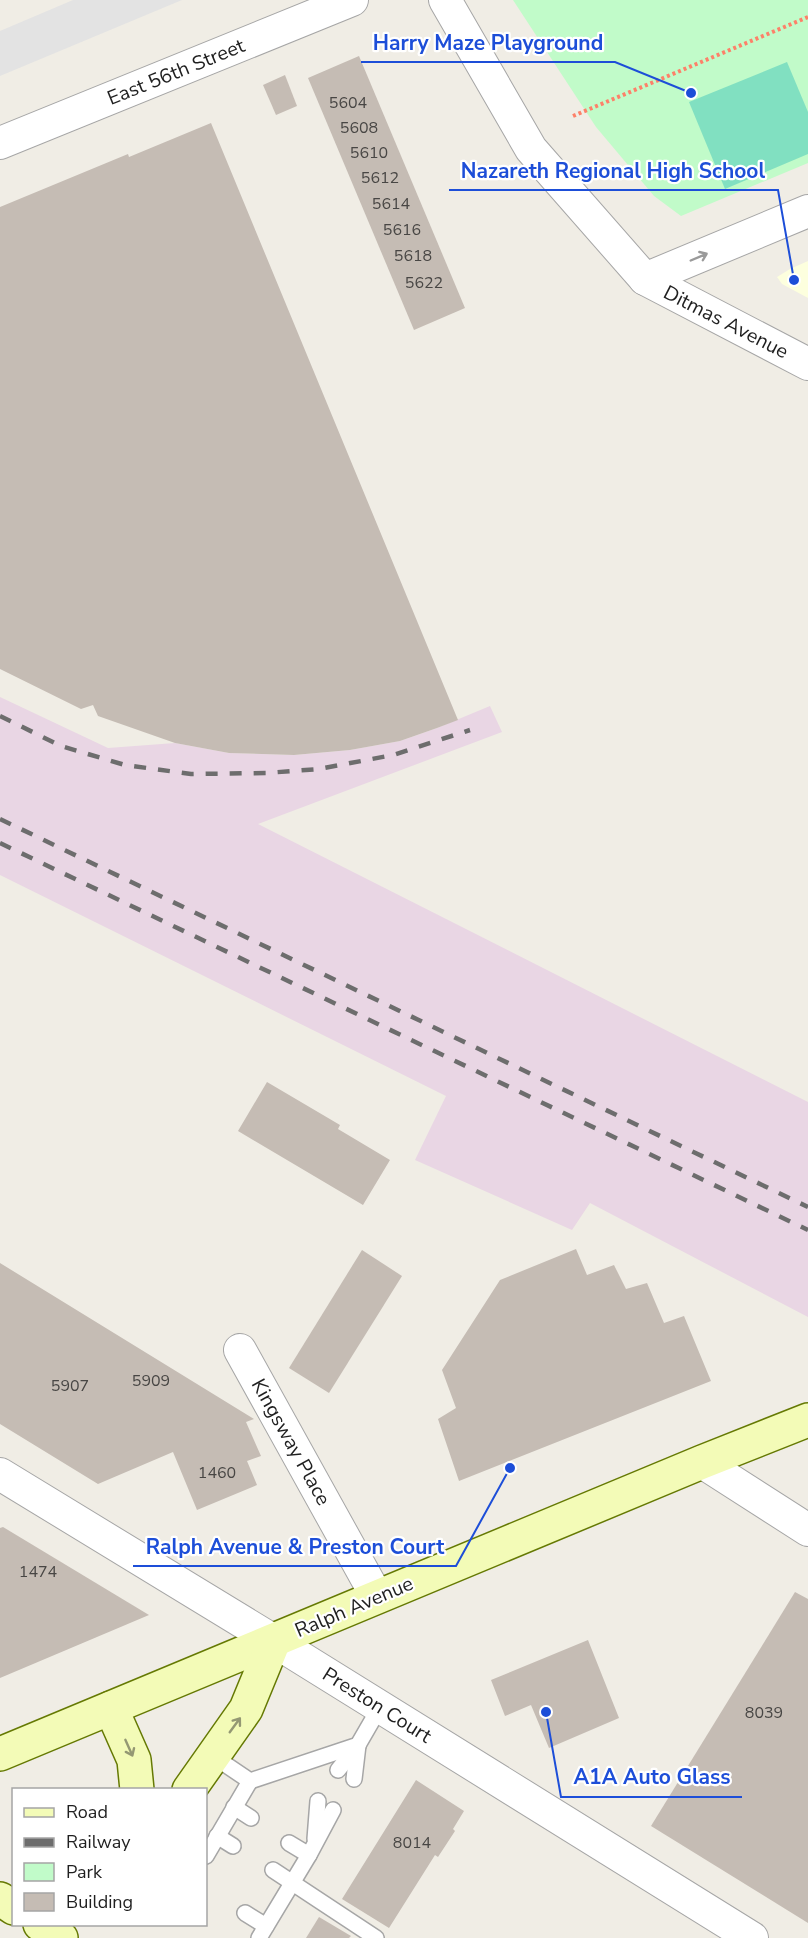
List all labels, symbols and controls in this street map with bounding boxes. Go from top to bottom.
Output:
callout: Harry Maze Playground [361,23,615,62]
text: Harry Maze Playground [373,29,603,57]
street label: East 56th Street [103,32,250,112]
house number: 5604 [329,92,368,114]
house number: 5608 [340,117,378,139]
house number: 5610 [350,142,388,164]
callout: Nazareth Regional High School [449,151,778,190]
text: Nazareth Regional High School [461,157,765,185]
house number: 5612 [361,167,399,189]
house number: 5614 [372,193,411,215]
house number: 5616 [383,219,421,241]
house number: 5618 [394,245,432,267]
one-way arrow [689,251,707,262]
house number: 5622 [405,272,443,294]
street label: Ditmas Avenue [659,279,793,365]
house number: 5909 [132,1370,170,1392]
street label: Kingsway Place [245,1374,337,1510]
house number: 5907 [51,1375,89,1397]
house number: 1460 [198,1462,236,1484]
callout: Ralph Avenue & Preston Court [133,1527,456,1566]
text: Ralph Avenue & Preston Court [146,1533,445,1561]
house number: 1474 [19,1561,58,1583]
street label: Ralph Avenue [291,1570,417,1644]
street label: Preston Court [317,1661,438,1750]
house number: 8039 [745,1702,783,1724]
one-way arrow [229,1717,241,1733]
one-way arrow [124,1738,135,1756]
callout: A1A Auto Glass [561,1758,742,1797]
text: A1A Auto Glass [573,1763,731,1791]
legend [12,1788,207,1926]
text: Road [66,1800,108,1824]
text: Railway [66,1830,131,1854]
house number: 8014 [393,1832,432,1854]
text: Park [66,1860,103,1884]
text: Building [66,1890,133,1914]

